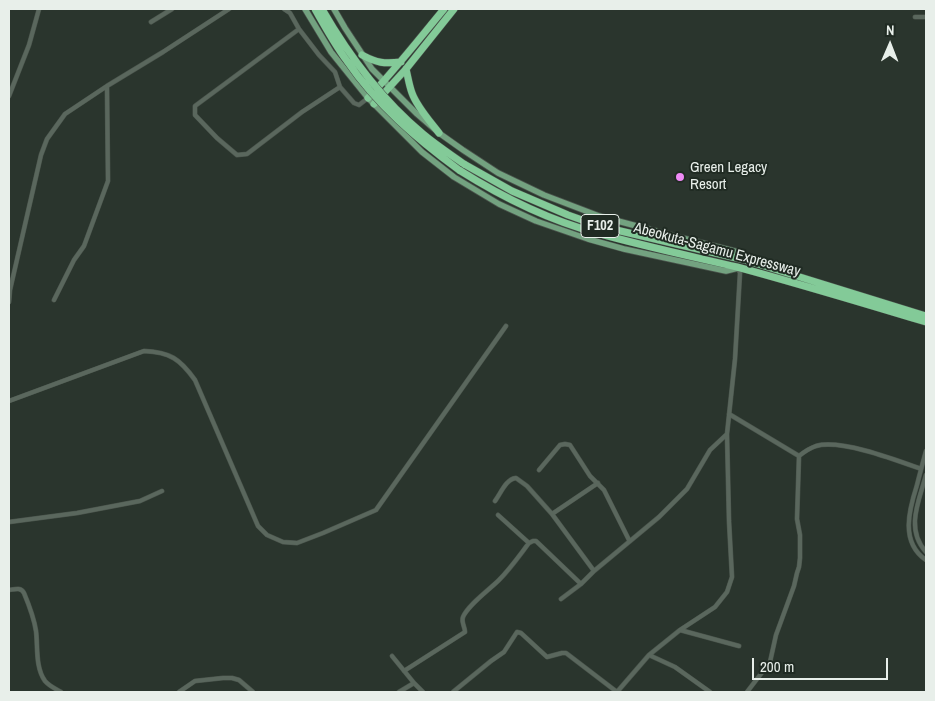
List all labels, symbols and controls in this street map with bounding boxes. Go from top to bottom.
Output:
north arrow [865,20,915,70]
text: N [886,21,895,39]
place label: Green Legacy Resort [690,159,767,194]
marker: Green Legacy Resort [674,171,686,183]
road number: F102 [581,215,619,238]
street label: Abeokuta-Sagamu Expressway [632,219,802,281]
scale bar [755,648,891,680]
text: 200 m [760,656,794,677]

